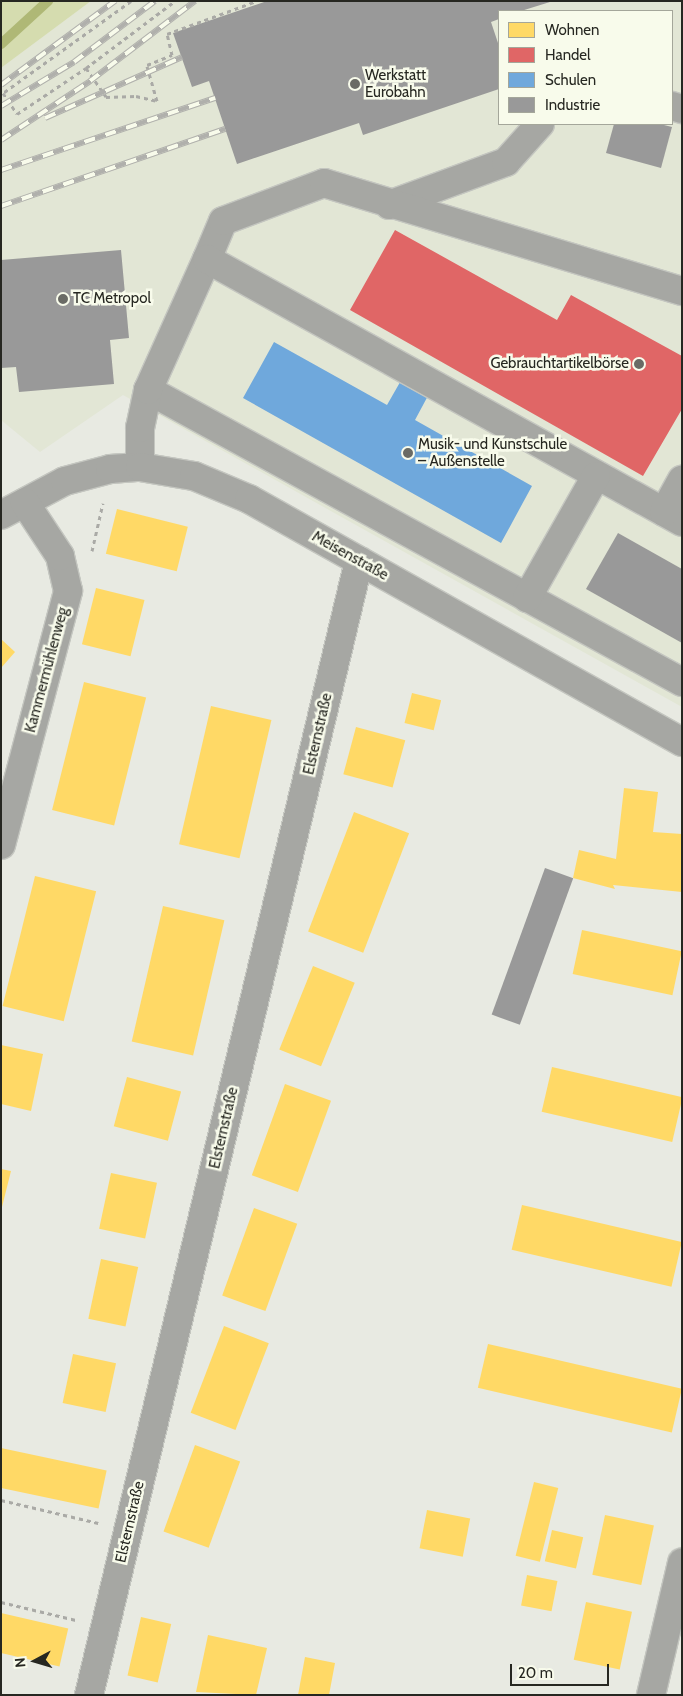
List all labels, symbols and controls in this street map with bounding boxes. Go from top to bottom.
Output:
legend [498,10,673,125]
text: Wohnen [545,21,599,39]
text: Handel [545,46,591,64]
place label: Werkstatt Eurobahn [365,66,426,101]
text: Schulen [545,71,596,89]
marker: Werkstatt Eurobahn [349,78,361,90]
text: Industrie [545,96,600,114]
place label: TC Metropol [73,290,151,308]
marker: TC Metropol [57,293,69,305]
place label: Gebrauchtartikelbörse [490,355,629,373]
marker: Gebrauchtartikelbörse [633,358,645,370]
place label: Musik- und Kunstschule – Außenstelle [418,435,567,470]
marker: Musik- und Kunstschule – Außenstelle [402,447,414,459]
street label: Meisenstraße [309,528,391,584]
street label: Kammermühlenweg [22,605,72,735]
street label: Elsternstraße [300,691,336,777]
street label: Elsternstraße [206,1085,242,1171]
street label: Elsternstraße [112,1479,148,1565]
north arrow [10,1636,60,1686]
scale bar [513,1654,612,1686]
text: N [11,1657,30,1668]
text: 20 m [518,1664,553,1682]

